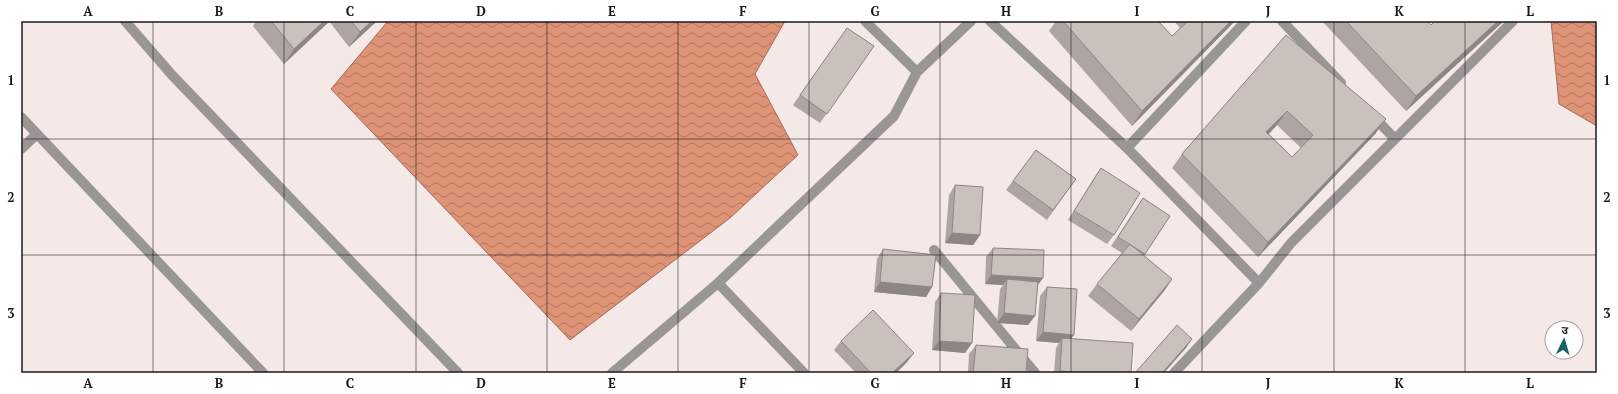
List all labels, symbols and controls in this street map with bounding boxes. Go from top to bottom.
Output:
text: A [83,2,93,20]
text: B [215,2,223,20]
text: C [346,2,354,20]
text: D [476,2,486,20]
text: E [608,2,616,20]
text: F [739,2,747,20]
text: G [870,2,880,20]
text: H [1001,2,1011,20]
text: I [1135,2,1140,20]
text: J [1266,2,1271,20]
text: K [1394,2,1404,20]
text: L [1526,2,1534,20]
text: 1 [7,71,15,89]
text: 1 [1603,71,1611,89]
text: 2 [7,188,15,206]
text: 2 [1603,188,1611,206]
text: 3 [7,304,15,322]
text: 3 [1603,304,1611,322]
north arrow [1544,320,1584,360]
text: उ [1561,323,1569,337]
text: A [83,374,93,392]
text: B [215,374,223,392]
text: C [346,374,354,392]
text: D [476,374,486,392]
text: E [608,374,616,392]
text: F [739,374,747,392]
text: G [870,374,880,392]
text: H [1001,374,1011,392]
text: I [1135,374,1140,392]
text: J [1266,374,1271,392]
text: K [1394,374,1404,392]
text: L [1526,374,1534,392]

